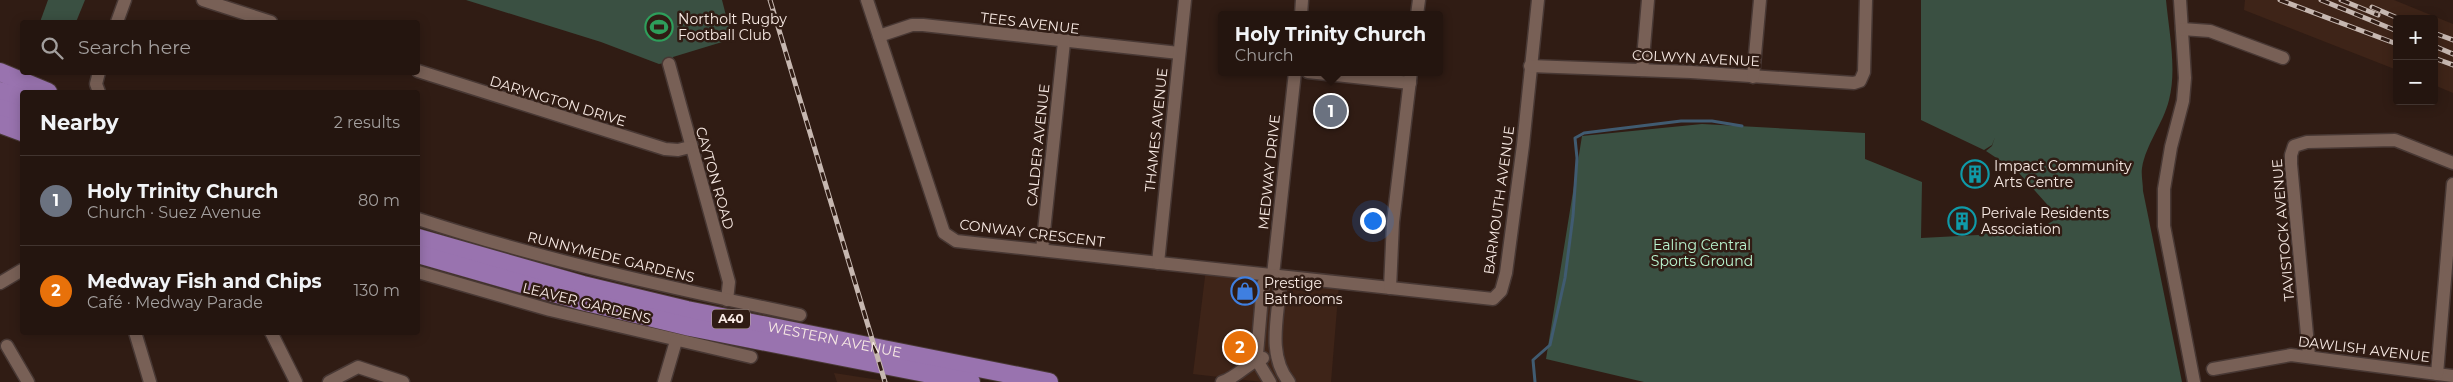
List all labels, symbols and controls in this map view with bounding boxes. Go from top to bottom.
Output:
street label: TEES AVENUE [980,8,1080,38]
place label: Northolt Rugby Football Club [678,10,787,44]
popup [1218,11,1443,76]
sports icon: Northolt Rugby Football Club [644,12,674,42]
map controls [2393,15,2438,105]
button: + [2393,15,2438,60]
search box [20,20,420,75]
text: Holy Trinity Church [1235,23,1426,46]
icon: search [38,34,66,62]
text: Search here [78,36,191,59]
text: Church [1235,46,1294,65]
street label: COLWYN AVENUE [1632,46,1760,70]
button: − [2393,60,2438,105]
street label: THAMES AVENUE [1141,67,1171,193]
street label: DARYNGTON DRIVE [488,72,628,130]
street label: CALDER AVENUE [1023,83,1053,207]
pin: 1 [1315,92,1347,130]
text: Nearby [40,110,119,135]
text: 2 results [334,113,400,132]
street label: MEDWAY DRIVE [1254,114,1284,230]
street label: BARMOUTH AVENUE [1480,124,1518,276]
street label: CAYTON ROAD [692,125,738,231]
place label: Impact Community Arts Centre [1994,157,2132,191]
street label: TAVISTOCK AVENUE [2268,158,2298,302]
building icon: Impact Community Arts Centre [1960,159,1990,189]
text: Holy Trinity Church [87,180,278,203]
text: 1 [53,191,59,210]
text: 80 m [358,191,400,210]
text: Church · Suez Avenue [87,203,261,222]
place label: Perivale Residents Association [1981,204,2109,238]
building icon: Perivale Residents Association [1947,206,1977,236]
your location [1360,208,1386,234]
street label: CONWAY CRESCENT [958,215,1106,251]
street label: RUNNYMEDE GARDENS [526,227,696,287]
park label: Ealing Central Sports Ground [1651,236,1753,270]
text: Medway Fish and Chips [87,270,322,293]
place label: Prestige Bathrooms [1264,274,1343,308]
shop icon: Prestige Bathrooms [1230,276,1260,306]
street label: LEAVER GARDENS [521,278,653,328]
text: 2 [51,281,61,300]
text: 130 m [353,281,400,300]
text: Café · Medway Parade [87,293,263,312]
road number: A40 [712,310,750,328]
street label: WESTERN AVENUE [766,317,903,361]
pin: 2 [1224,328,1256,366]
street label: DAWLISH AVENUE [2297,332,2431,366]

